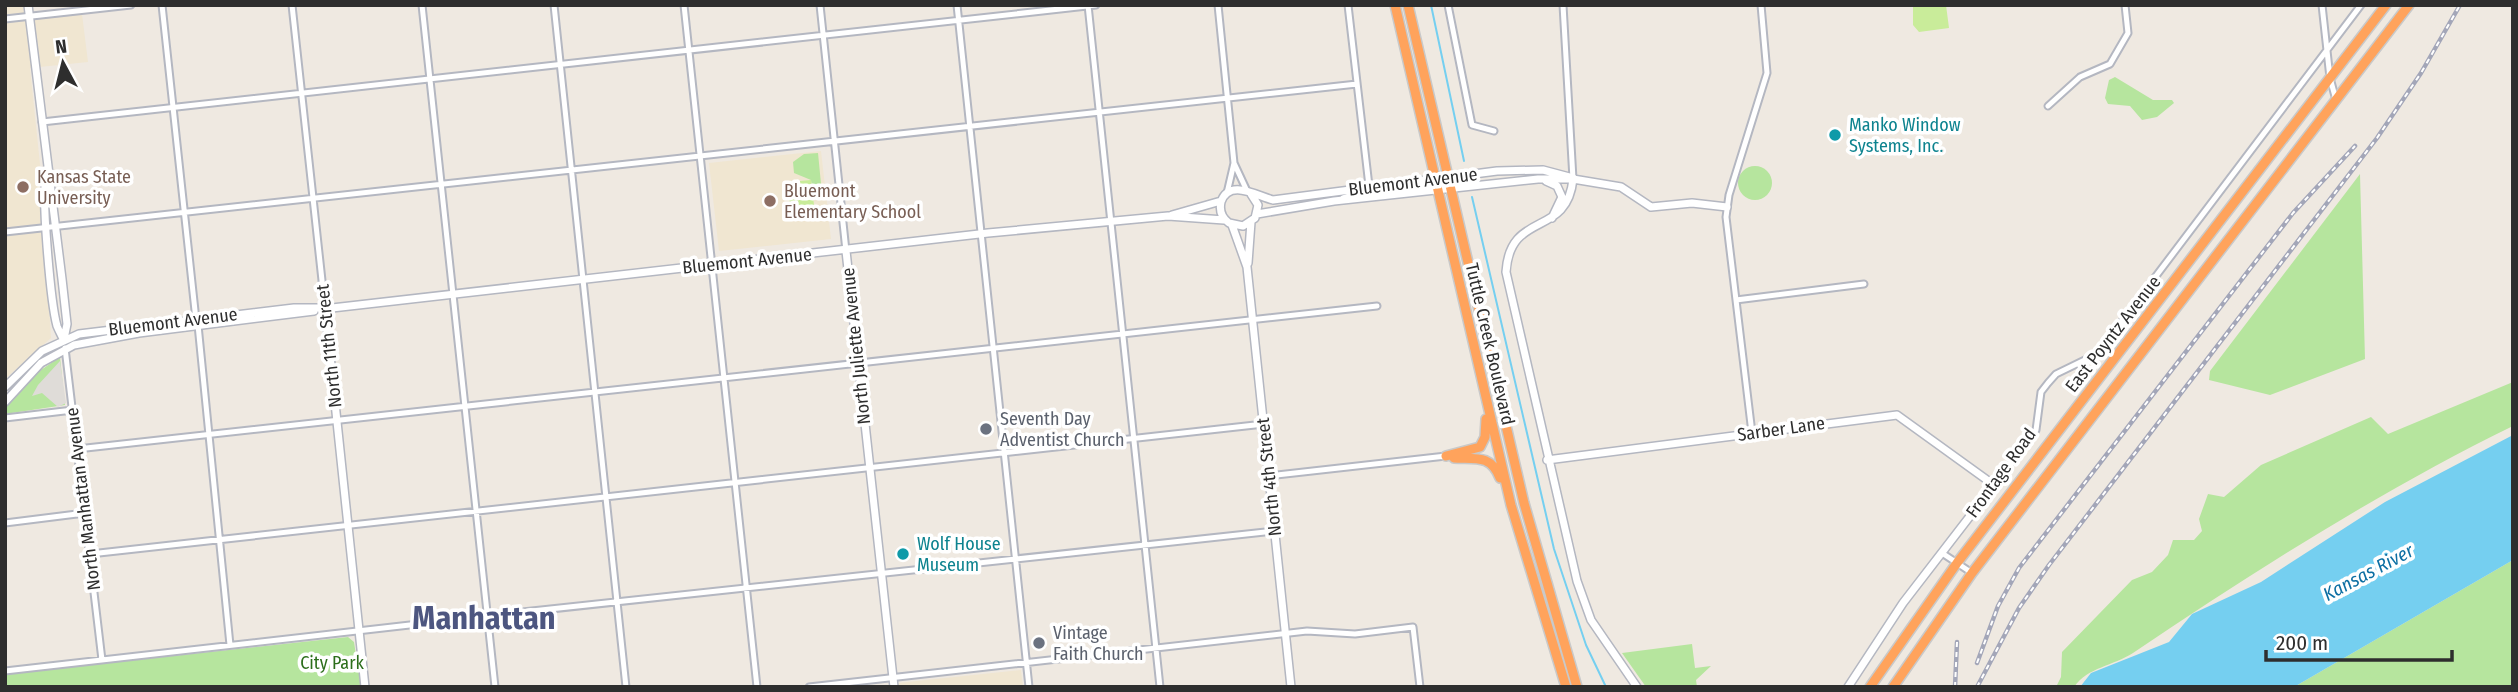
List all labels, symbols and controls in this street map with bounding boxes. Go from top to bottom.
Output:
north arrow [28,28,98,98]
text: N [54,35,68,59]
place label: Manko Window Systems, Inc. [1849,114,1961,157]
marker: Manko Window Systems, Inc. [1827,127,1843,143]
street label: Bluemont Avenue [1347,163,1479,201]
place label: Kansas State University [37,166,131,209]
marker: Kansas State University [15,179,31,195]
place label: Bluemont Elementary School [784,180,921,223]
marker: Bluemont Elementary School [762,193,778,209]
street label: Bluemont Avenue [681,243,813,279]
street label: Tuttle Creek Boulevard [1461,261,1519,427]
street label: North Juliette Avenue [837,266,875,425]
street label: East Poyntz Avenue [2061,271,2165,397]
street label: North 11th Street [312,283,346,409]
street label: Bluemont Avenue [107,303,239,341]
street label: North Manhattan Avenue [61,406,105,592]
place label: Seventh Day Adventist Church [1000,408,1125,451]
street label: Sarber Lane [1736,412,1826,446]
street label: North 4th Street [1252,417,1286,537]
marker: Seventh Day Adventist Church [978,421,994,437]
street label: Frontage Road [1961,424,2041,522]
place label: Wolf House Museum [917,533,1001,576]
water label: Kansas River [2319,538,2419,606]
marker: Wolf House Museum [895,546,911,562]
district label: Manhattan [412,599,556,637]
scale bar [2266,618,2452,662]
place label: Vintage Faith Church [1053,622,1144,665]
text: 200 m [2276,630,2328,656]
marker: Vintage Faith Church [1031,635,1047,651]
park label: City Park [300,652,364,674]

